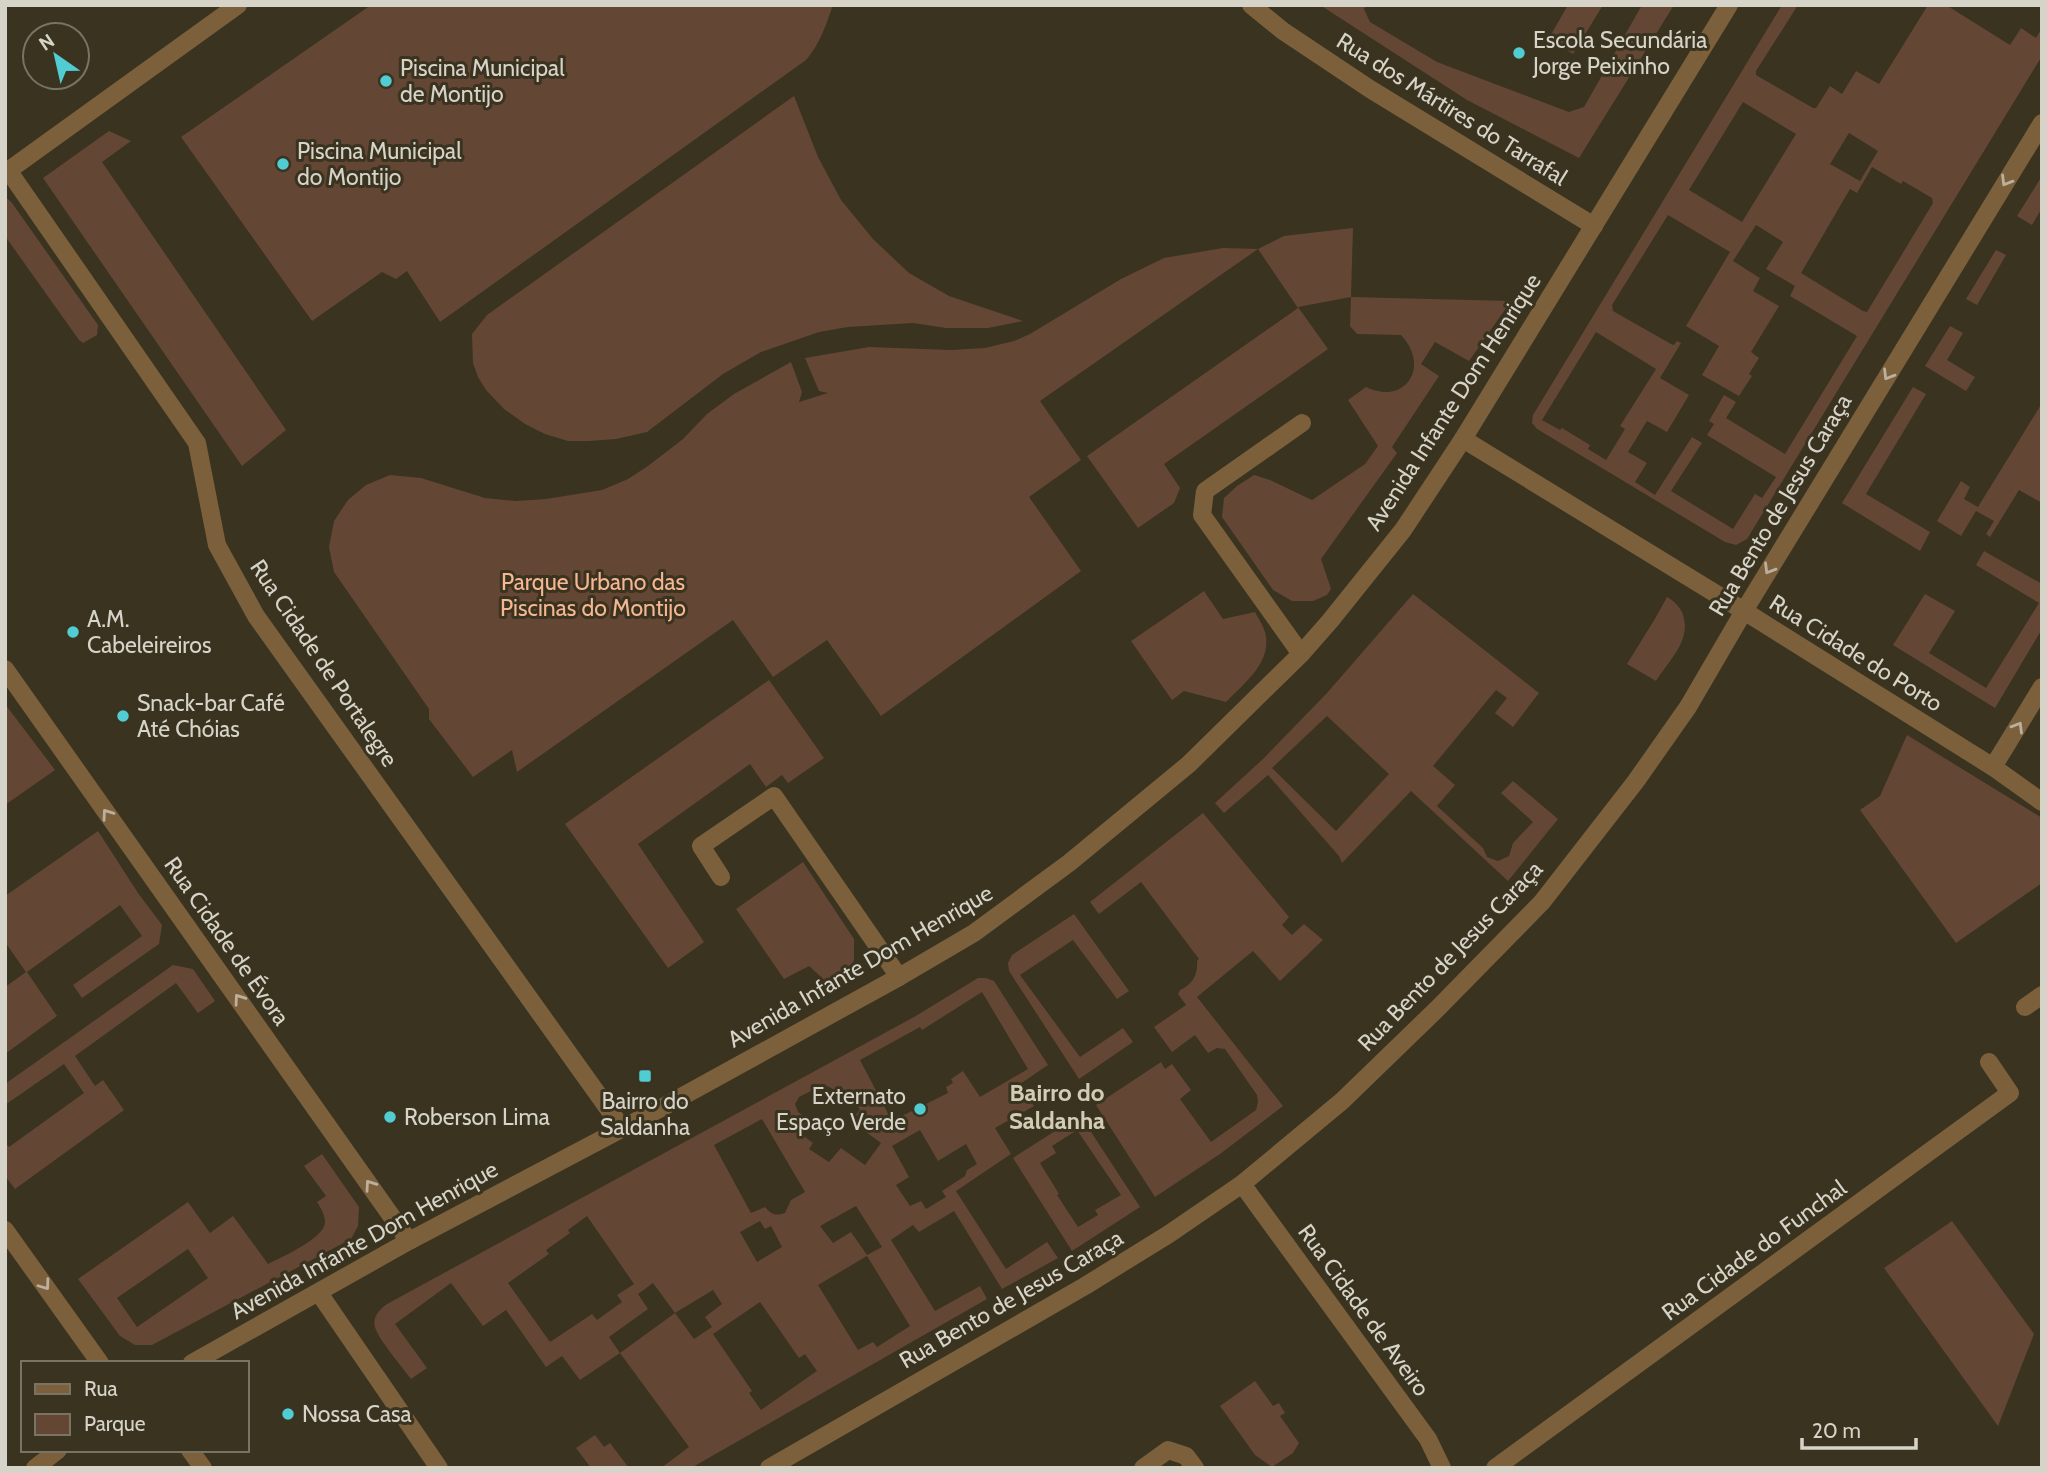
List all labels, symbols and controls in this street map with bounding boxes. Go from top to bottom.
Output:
north arrow [21,21,91,91]
street label: Rua dos Mártires do Tarrafal [1332,26,1573,192]
place label: Escola Secundária Jorge Peixinho [1532,26,1707,80]
text: N [35,29,59,56]
marker: Escola Secundária Jorge Peixinho [1511,45,1527,61]
place label: Piscina Municipal de Montijo [400,54,565,108]
marker: Piscina Municipal de Montijo [378,73,394,89]
place label: Piscina Municipal do Montijo [297,137,462,191]
marker: Piscina Municipal do Montijo [275,156,291,172]
one-way arrow [2002,174,2015,187]
street label: Avenida Infante Dom Henrique [1359,268,1547,536]
one-way arrow [1883,368,1896,381]
street label: Rua Bento de Jesus Caraça [1703,389,1857,621]
street label: Rua Cidade de Portalegre [244,554,404,772]
one-way arrow [1764,562,1777,575]
park label: Parque Urbano das Piscinas do Montijo [500,568,686,622]
street label: Rua Cidade do Porto [1764,588,1948,718]
place label: A.M. Cabeleireiros [87,605,211,659]
marker: A.M. Cabeleireiros [65,624,81,640]
place label: Snack-bar Café Até Chóias [137,689,285,743]
marker: Snack-bar Café Até Chóias [115,708,131,724]
one-way arrow [2009,722,2022,735]
one-way arrow [102,808,115,821]
street label: Rua Cidade de Évora [158,851,296,1031]
street label: Rua Bento de Jesus Caraça [1352,855,1548,1057]
street label: Avenida Infante Dom Henrique [723,878,998,1053]
one-way arrow [234,994,247,1007]
marker: Bairro do Saldanha [637,1068,653,1084]
district label: Bairro do Saldanha [1009,1078,1105,1135]
place label: Externato Espaço Verde [776,1082,906,1136]
place label: Bairro do Saldanha [600,1087,690,1141]
marker: Externato Espaço Verde [912,1101,928,1117]
place label: Roberson Lima [404,1103,550,1131]
marker: Roberson Lima [382,1109,398,1125]
street label: Avenida Infante Dom Henrique [226,1155,503,1325]
street label: Rua Cidade do Funchal [1656,1173,1852,1326]
one-way arrow [366,1180,378,1193]
street label: Rua Cidade de Aveiro [1292,1219,1436,1401]
street label: Rua Bento de Jesus Caraça [894,1223,1128,1375]
one-way arrow [37,1277,49,1290]
legend [21,1361,248,1452]
text: Rua [84,1376,118,1401]
place label: Nossa Casa [302,1400,412,1428]
marker: Nossa Casa [280,1406,296,1422]
scale bar [1802,1406,1916,1450]
text: Parque [84,1411,146,1436]
text: 20 m [1812,1418,1861,1443]

